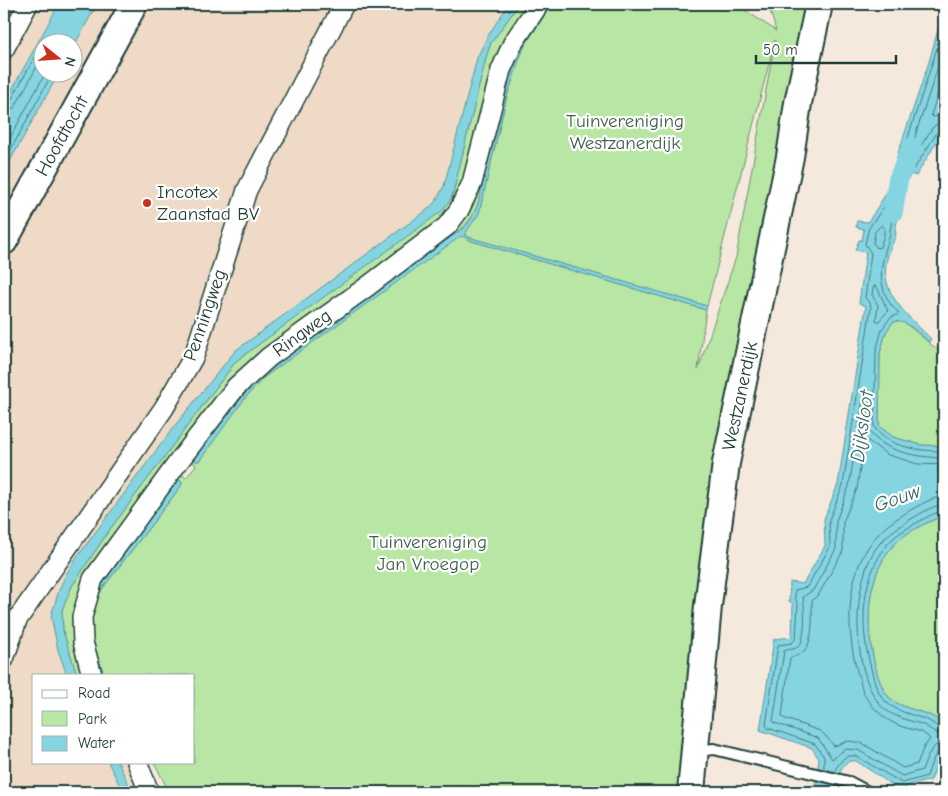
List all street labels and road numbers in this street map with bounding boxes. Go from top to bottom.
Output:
street label: Hoofdtocht [31,92,93,180]
street label: Penningweg [179,266,231,364]
street label: Ringweg [269,304,335,362]
street label: Westzanerdijk [718,339,762,452]

